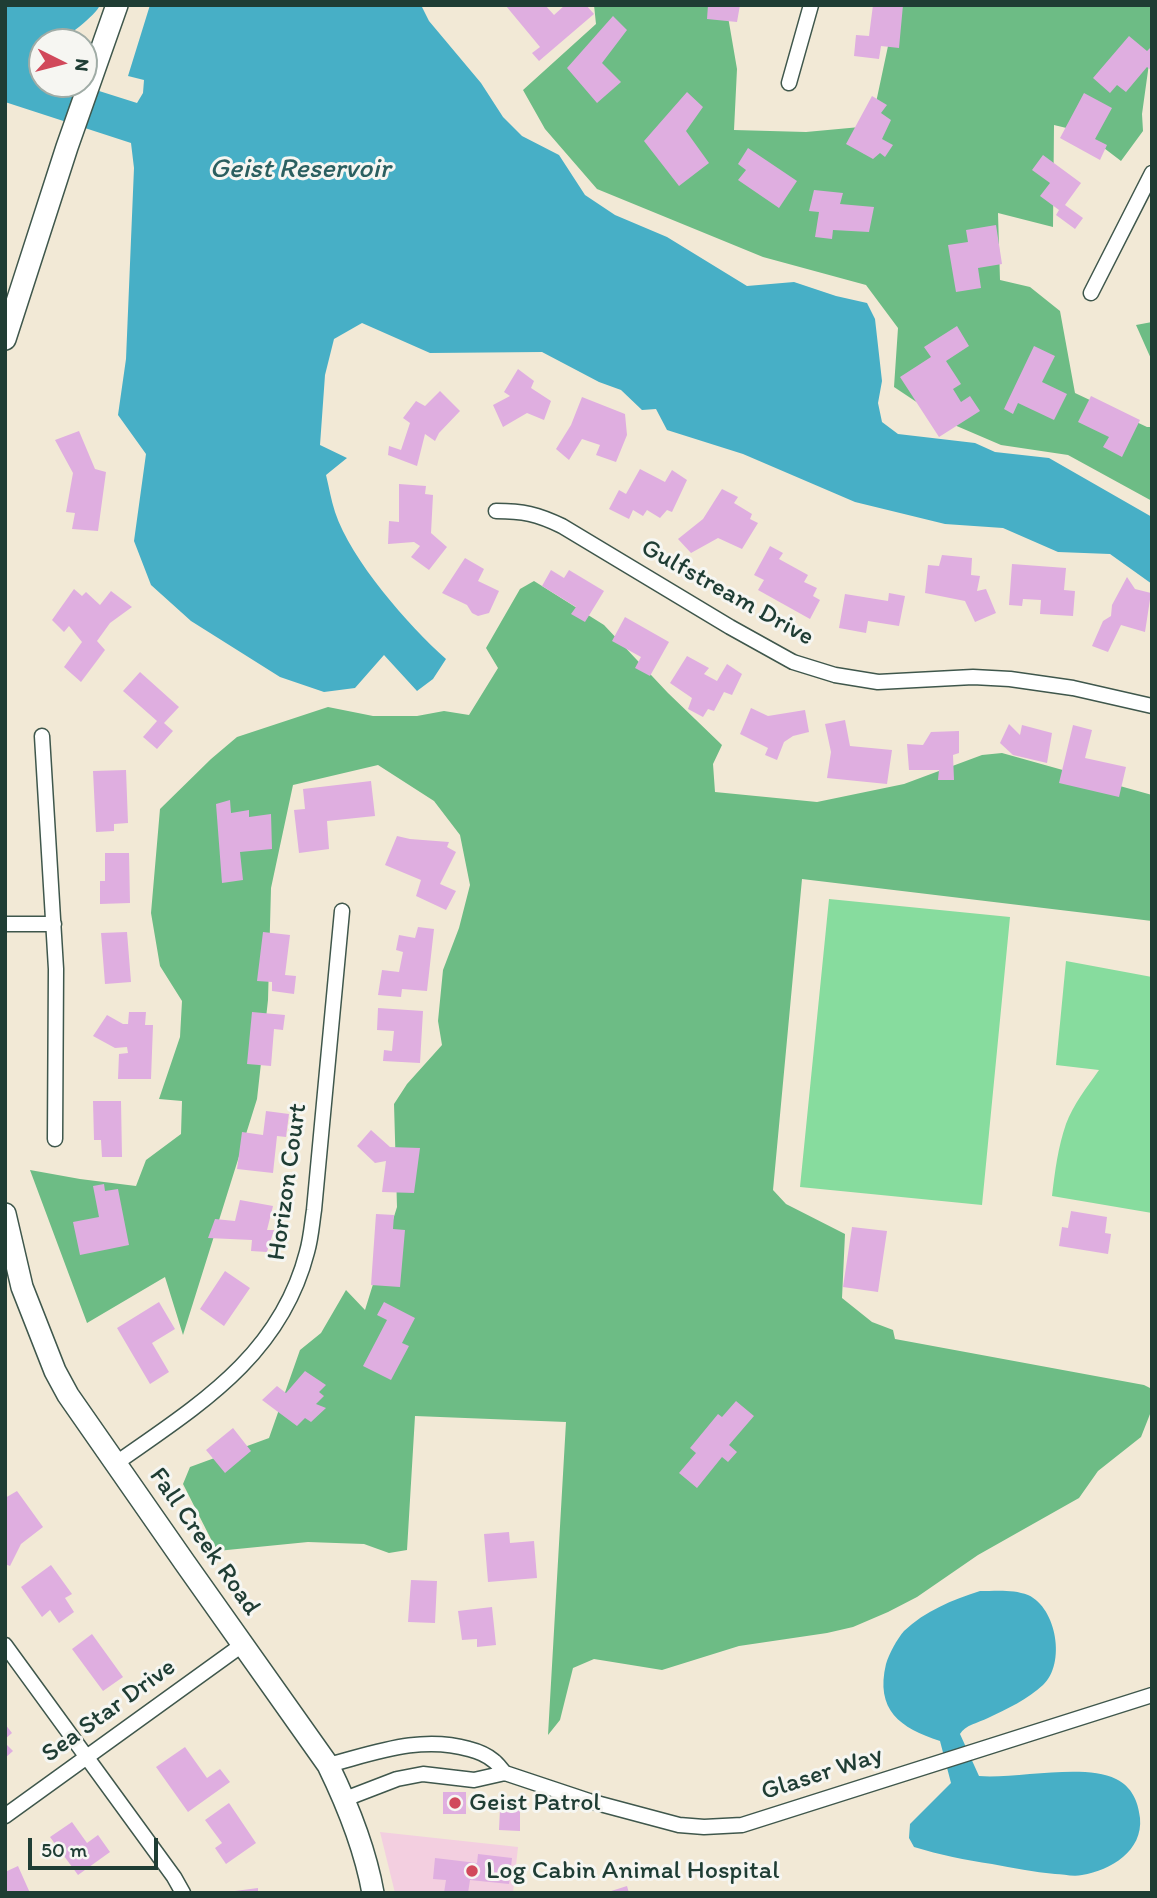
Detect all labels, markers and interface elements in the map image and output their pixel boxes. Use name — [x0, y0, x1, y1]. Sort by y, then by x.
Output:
north arrow — [28, 28, 98, 98]
text: N — [70, 57, 95, 73]
water label: Geist Reservoir — [210, 153, 390, 187]
street label: Gulfstream Drive — [635, 533, 819, 653]
street label: Horizon Court — [262, 1102, 314, 1262]
street label: Fall Creek Road — [142, 1462, 266, 1622]
street label: Sea Star Drive — [36, 1652, 182, 1770]
street label: Glaser Way — [757, 1740, 887, 1808]
place label: Geist Patrol — [469, 1787, 601, 1819]
marker: Geist Patrol — [447, 1795, 463, 1811]
scale bar — [32, 1825, 161, 1869]
text: 50 m — [41, 1837, 87, 1862]
place label: Log Cabin Animal Hospital — [486, 1855, 780, 1887]
marker: Log Cabin Animal Hospital — [464, 1863, 480, 1879]

